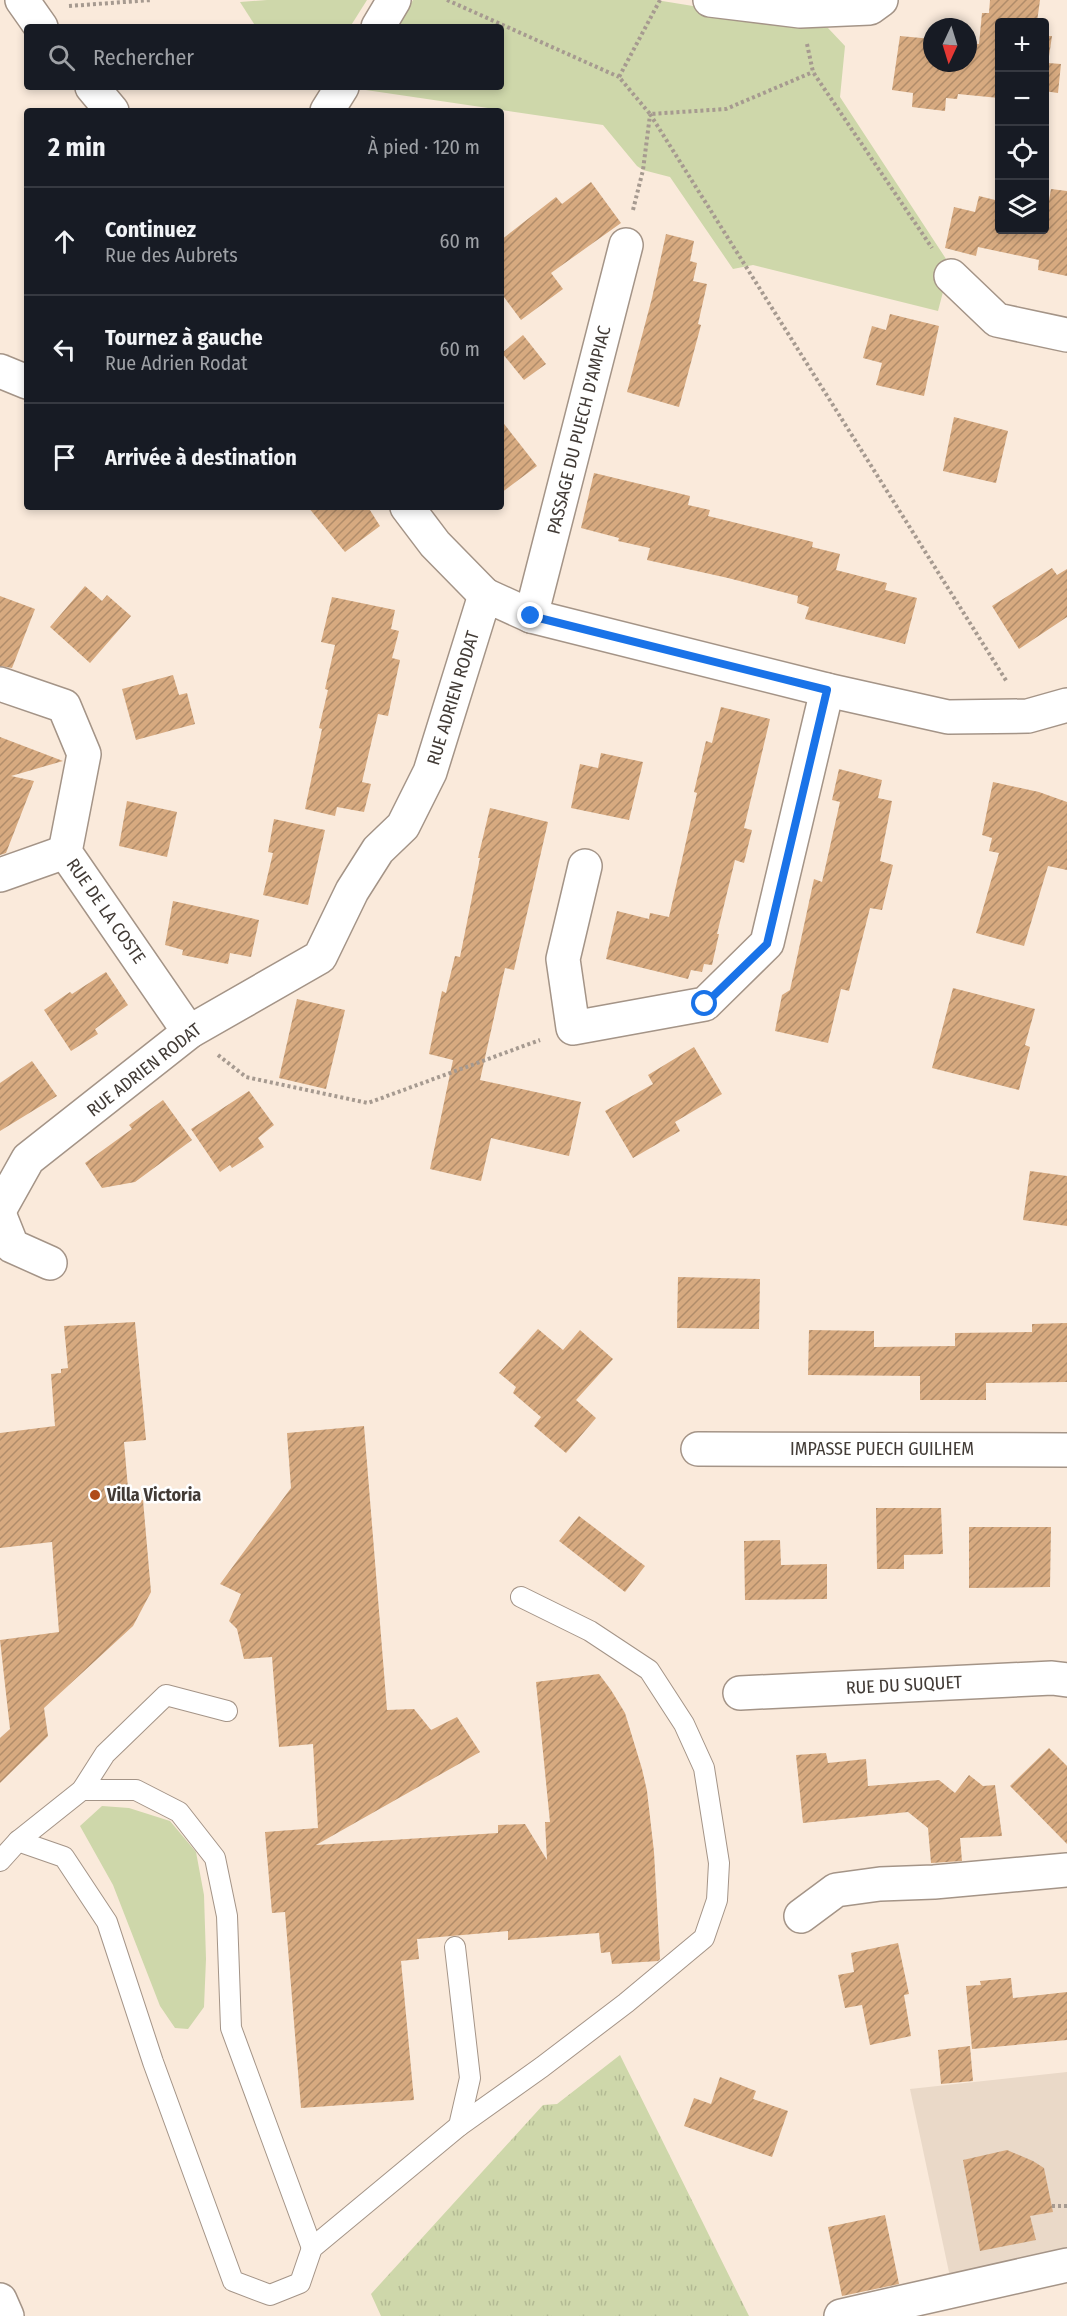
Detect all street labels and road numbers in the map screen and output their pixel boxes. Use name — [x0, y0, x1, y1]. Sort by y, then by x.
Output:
street label: PASSAGE DU PUECH D'AMPIAC — [542, 324, 616, 536]
street label: RUE ADRIEN RODAT — [422, 628, 484, 768]
street label: RUE DE LA COSTE — [62, 854, 150, 968]
street label: RUE ADRIEN RODAT — [82, 1018, 206, 1121]
street label: IMPASSE PUECH GUILHEM — [790, 1438, 974, 1460]
street label: RUE DU SUQUET — [845, 1671, 963, 1699]

